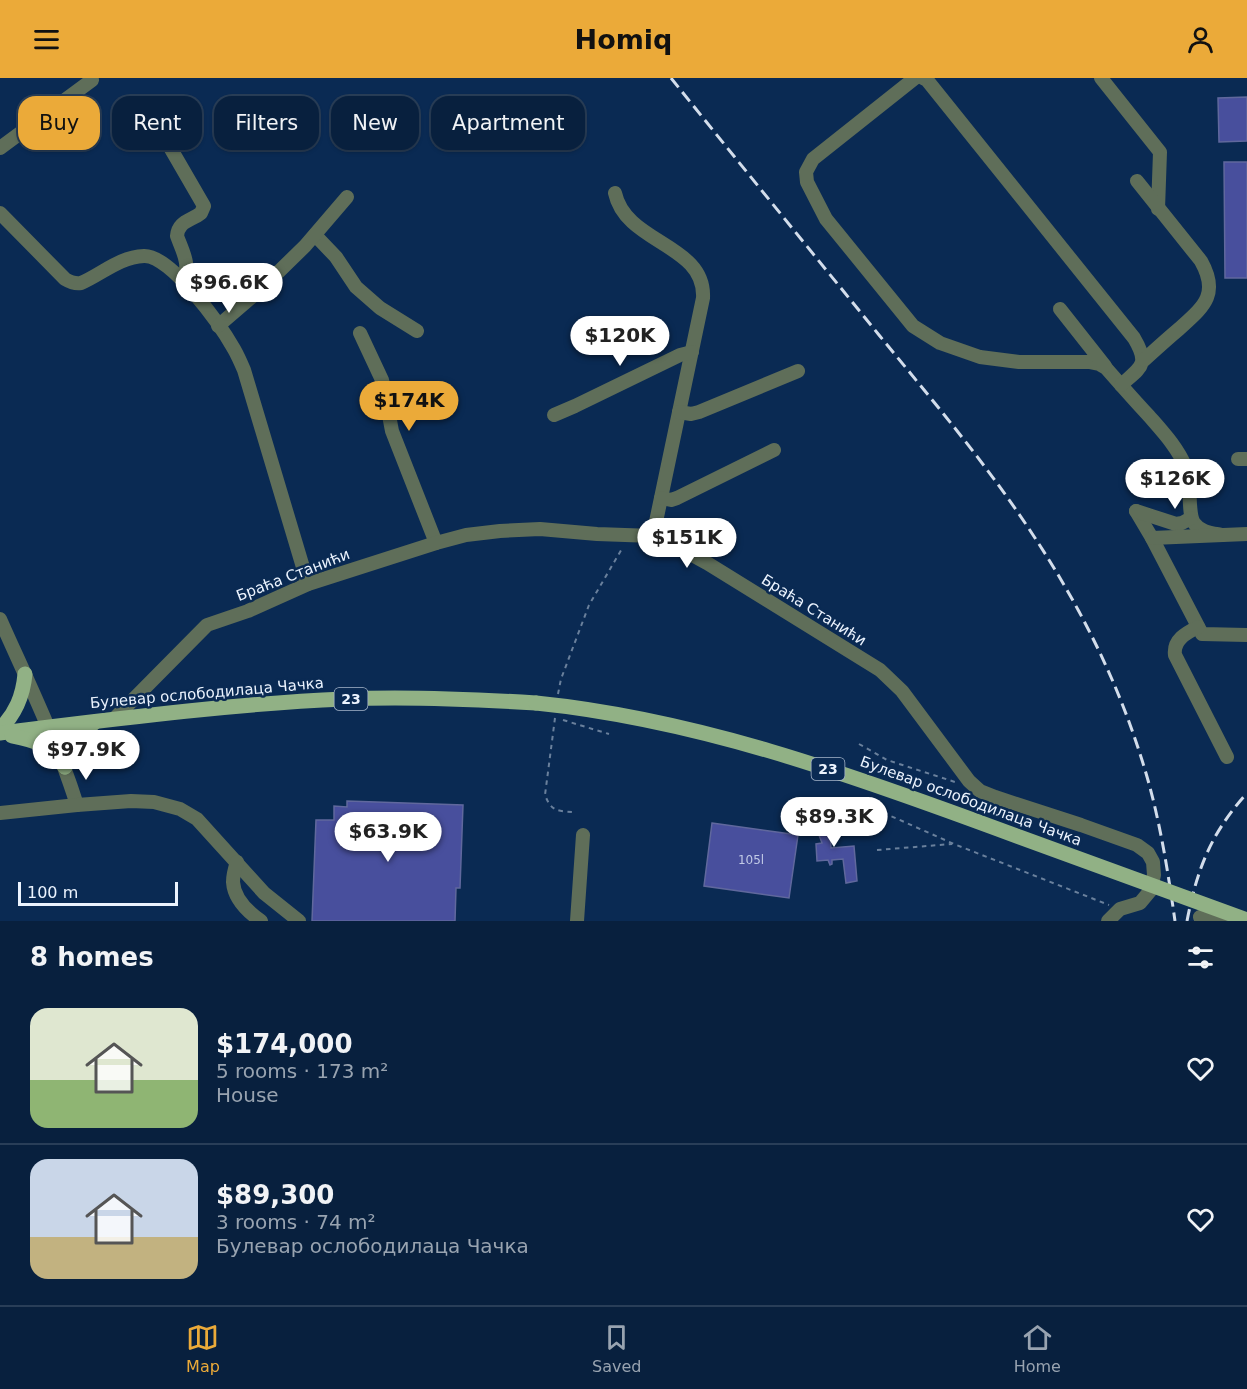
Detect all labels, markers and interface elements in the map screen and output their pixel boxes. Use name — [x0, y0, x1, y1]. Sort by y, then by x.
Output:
icon: menu — [30, 23, 63, 56]
icon: person — [1184, 23, 1217, 56]
text: Homiq — [575, 24, 672, 55]
chip: Buy — [18, 96, 100, 150]
chip: Rent — [112, 96, 202, 150]
chip: Filters — [214, 96, 319, 150]
chip: New — [331, 96, 419, 150]
chip: Apartment — [431, 96, 585, 150]
pin: $96.6K — [180, 263, 278, 314]
text: $96.6K — [190, 270, 268, 294]
pin: $120K — [578, 316, 662, 367]
text: $120K — [584, 323, 656, 347]
pin: $174K — [367, 381, 451, 432]
text: $174K — [373, 388, 445, 412]
pin: $126K — [1133, 459, 1217, 510]
text: $126K — [1139, 466, 1211, 490]
pin: $151K — [645, 518, 729, 569]
text: $151K — [651, 525, 723, 549]
street label: Браћа Станићи — [234, 545, 352, 605]
street label: Браћа Станићи — [758, 571, 870, 649]
street label: Булевар ослободилаца Чачка — [89, 674, 325, 712]
road number: 23 — [334, 688, 368, 710]
pin: $97.9K — [37, 730, 135, 781]
text: $97.9K — [47, 737, 125, 761]
street label: Булевар ослободилаца Чачка — [858, 752, 1084, 850]
road number: 23 — [812, 758, 844, 780]
pin: $89.3K — [785, 797, 883, 848]
text: $89.3K — [795, 804, 873, 828]
pin: $63.9K — [339, 812, 437, 863]
text: $63.9K — [349, 819, 427, 843]
house number: 105l — [738, 853, 764, 867]
scale bar — [18, 879, 178, 906]
text: 100 m — [27, 883, 78, 902]
icon: filters — [1184, 941, 1217, 974]
text: 8 homes — [30, 942, 154, 972]
text: $174,000 — [216, 1029, 353, 1059]
icon: home — [78, 1032, 150, 1104]
icon: heart — [1184, 1052, 1217, 1085]
text: 5 rooms · 173 m² — [216, 1059, 388, 1083]
text: House — [216, 1083, 279, 1107]
text: $89,300 — [216, 1180, 334, 1210]
icon: home — [78, 1183, 150, 1255]
icon: heart — [1184, 1203, 1217, 1236]
text: 3 rooms · 74 m² — [216, 1210, 376, 1234]
text: Булевар ослободилаца Чачка — [216, 1234, 529, 1258]
tab: Map — [186, 1321, 220, 1376]
tab: Saved — [592, 1321, 641, 1376]
tab: Home — [1014, 1321, 1061, 1376]

